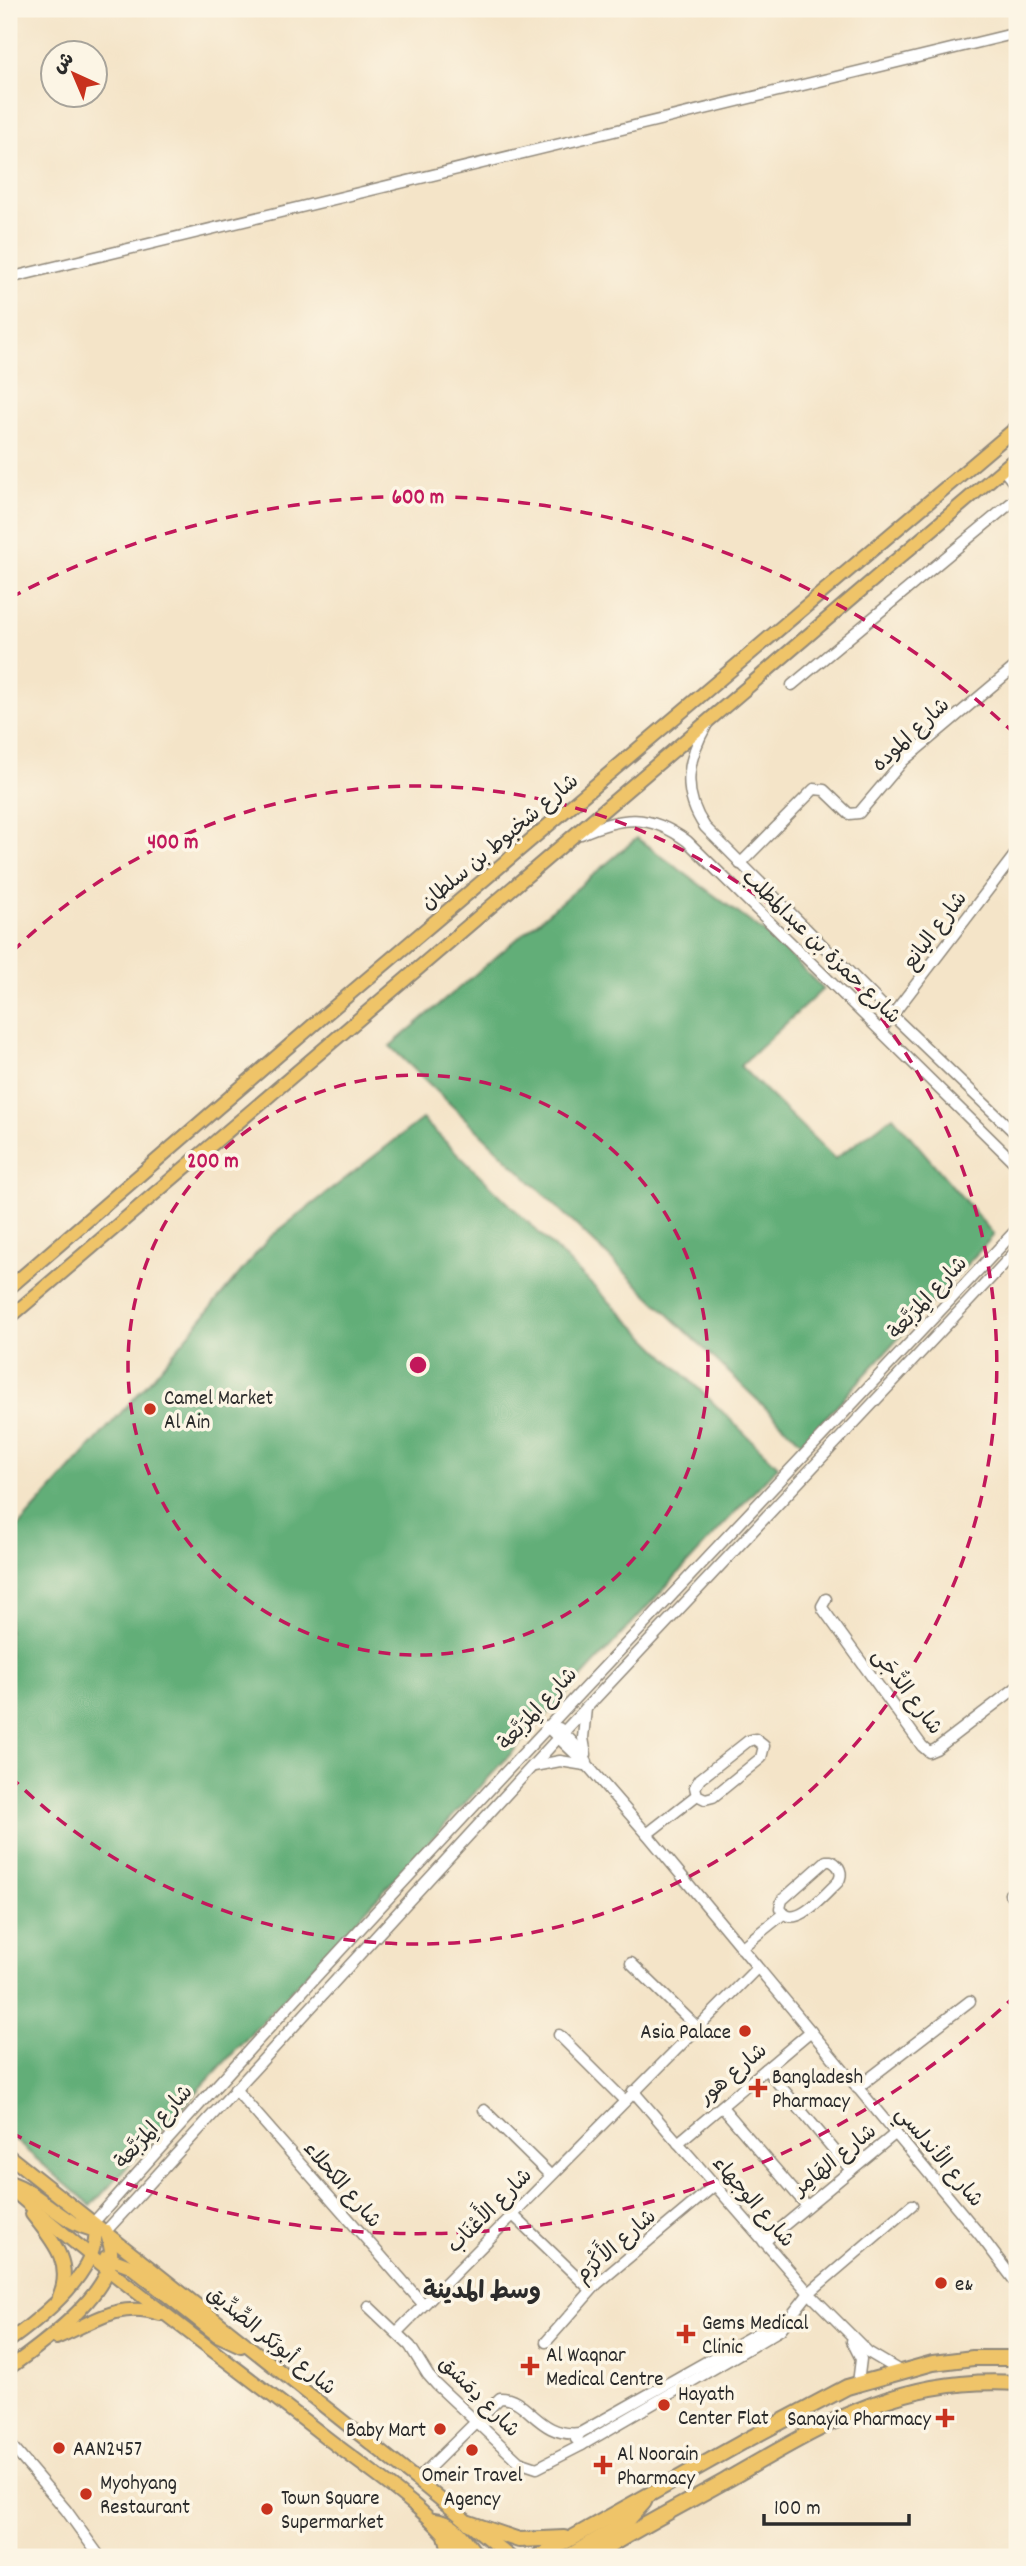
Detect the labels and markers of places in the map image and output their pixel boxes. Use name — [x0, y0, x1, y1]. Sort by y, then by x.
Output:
centre of rings — [406, 1353, 430, 1377]
place label: Camel Market Al Ain — [164, 1385, 273, 1439]
marker: Camel Market Al Ain — [142, 1401, 158, 1417]
place label: Asia Palace — [640, 2019, 731, 2049]
marker: Asia Palace — [737, 2023, 753, 2039]
place label: Bangladesh Pharmacy — [772, 2064, 863, 2118]
marker: Bangladesh Pharmacy — [750, 2080, 766, 2096]
place label: e& — [955, 2271, 973, 2301]
marker: e& — [933, 2275, 949, 2291]
place label: Gems Medical Clinic — [702, 2310, 808, 2364]
marker: Gems Medical Clinic — [676, 2324, 696, 2344]
place label: Al Waqnar Medical Centre — [546, 2342, 663, 2396]
marker: Al Waqnar Medical Centre — [520, 2356, 540, 2376]
place label: Hayath Center Flat — [678, 2381, 769, 2435]
marker: Hayath Center Flat — [656, 2397, 672, 2413]
place label: Sanayia Pharmacy — [787, 2406, 931, 2436]
marker: Sanayia Pharmacy — [937, 2410, 953, 2426]
place label: Baby Mart — [346, 2417, 426, 2447]
marker: Baby Mart — [432, 2421, 448, 2437]
place label: AAN2457 — [73, 2436, 142, 2466]
marker: AAN2457 — [51, 2440, 67, 2456]
place label: Al Noorain Pharmacy — [617, 2441, 699, 2495]
marker: Omeir Travel Agency — [464, 2442, 480, 2458]
marker: Al Noorain Pharmacy — [595, 2457, 611, 2473]
place label: Omeir Travel Agency — [421, 2462, 523, 2516]
place label: Myohyang Restaurant — [100, 2470, 190, 2524]
place label: Town Square Supermarket — [281, 2485, 384, 2539]
marker: Myohyang Restaurant — [78, 2486, 94, 2502]
marker: Town Square Supermarket — [259, 2501, 275, 2517]

